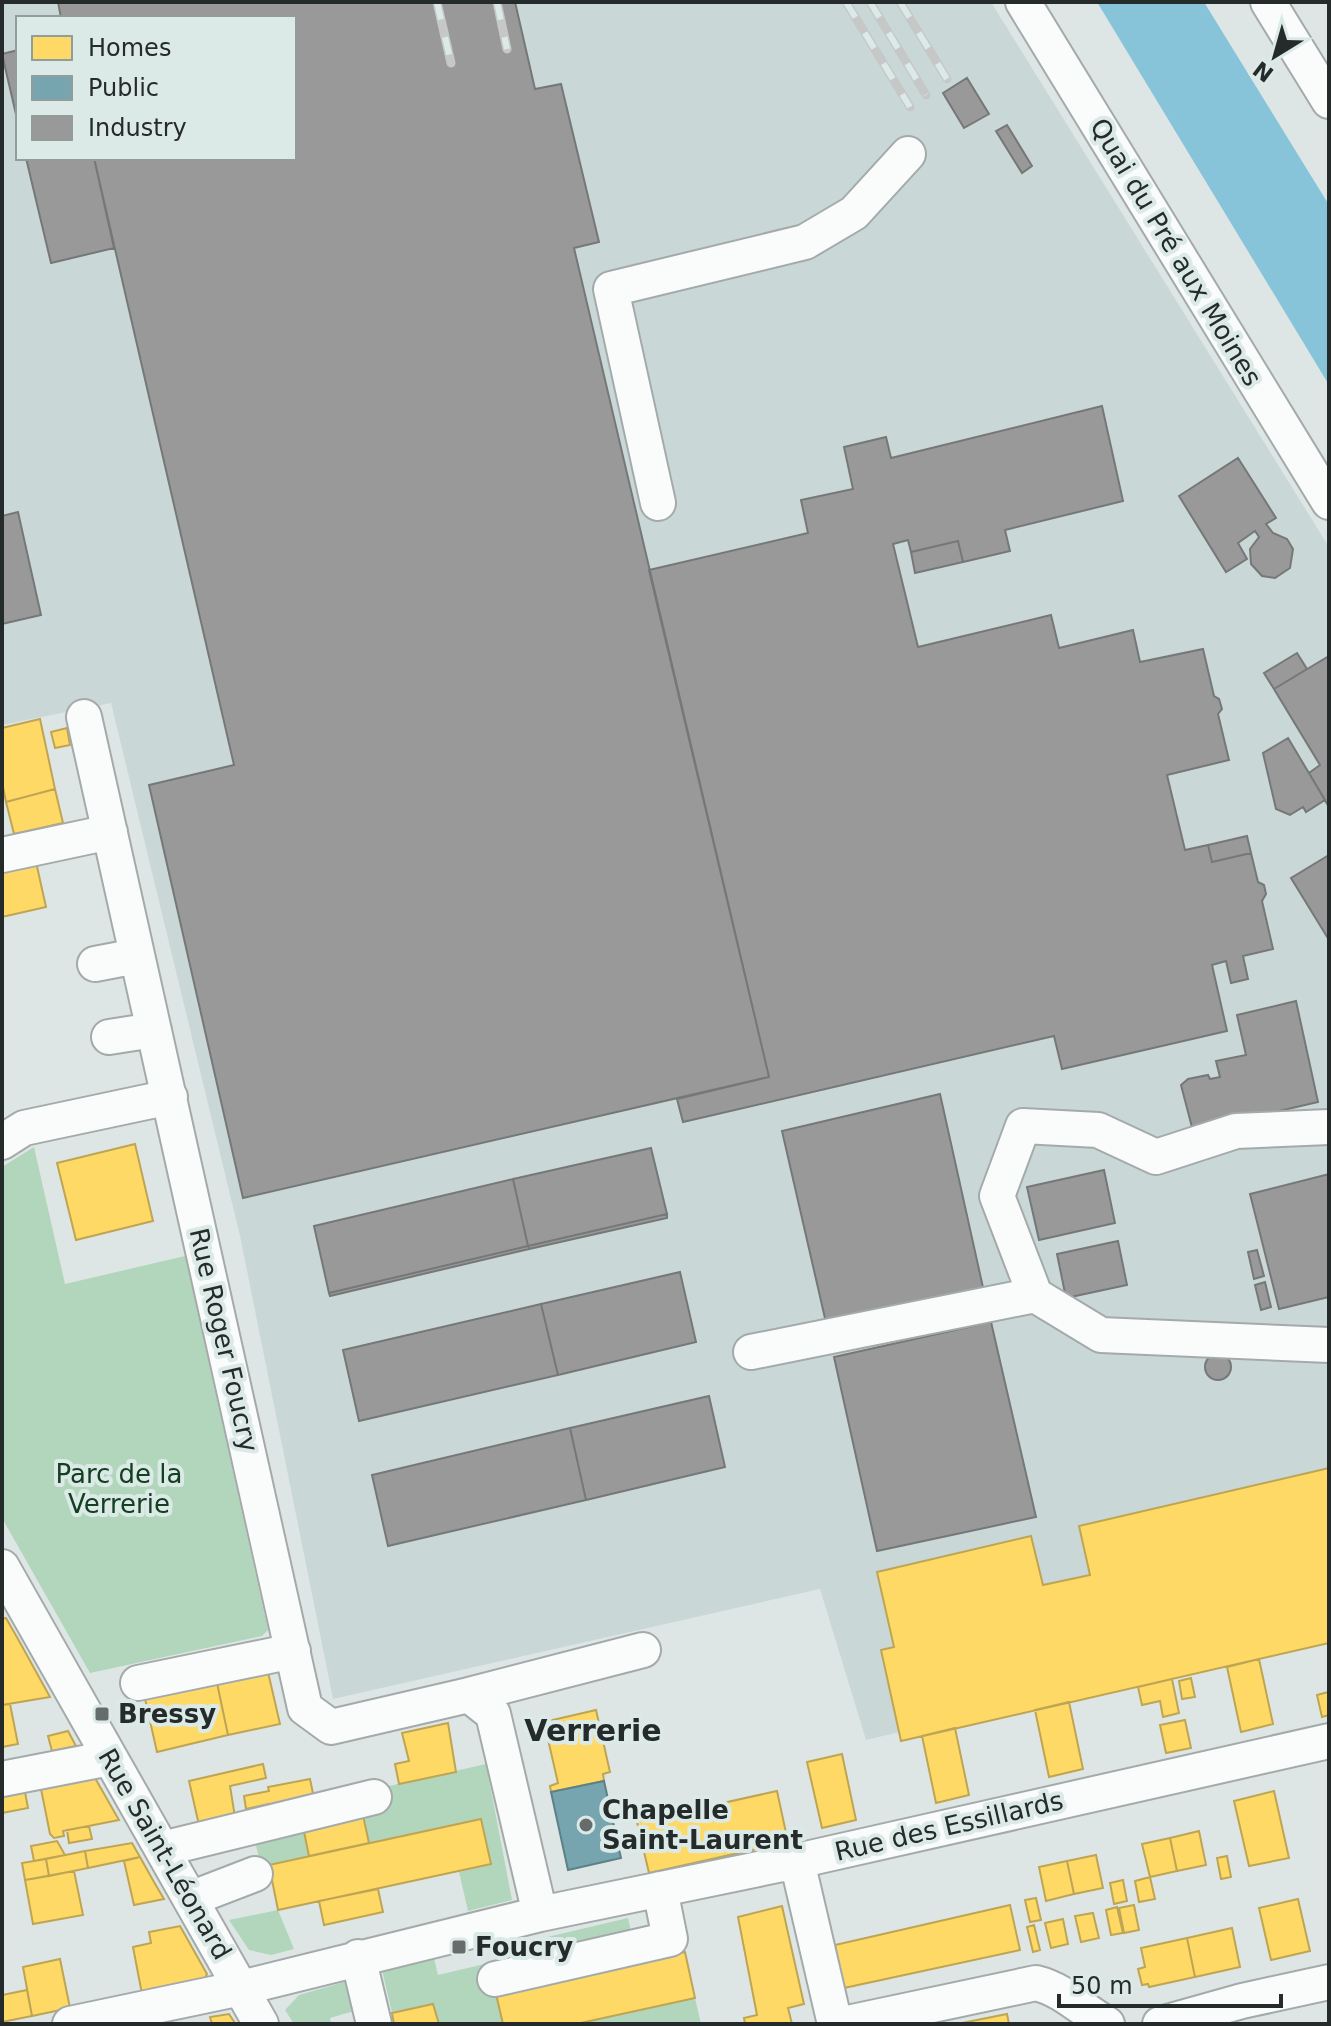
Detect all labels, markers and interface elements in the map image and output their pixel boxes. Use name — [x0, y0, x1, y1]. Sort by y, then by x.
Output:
legend — [16, 16, 296, 160]
north arrow — [1235, 16, 1315, 96]
text: Homes — [88, 34, 171, 62]
text: N — [1248, 56, 1278, 87]
text: Public — [88, 74, 159, 102]
street label: Quai du Pré aux Moines — [1084, 113, 1268, 391]
text: Industry — [88, 114, 187, 142]
street label: Rue Roger Foucry — [184, 1225, 264, 1455]
park label: Parc de la Verrerie — [55, 1459, 183, 1519]
place label: Bressy — [118, 1699, 216, 1729]
marker: Bressy — [93, 1705, 111, 1723]
district label: Verrerie — [524, 1713, 662, 1748]
street label: Rue Saint-Léonard — [92, 1743, 238, 1965]
street label: Rue des Essillards — [832, 1785, 1066, 1867]
place label: Chapelle Saint-Laurent — [602, 1795, 803, 1855]
marker: Chapelle Saint-Laurent — [577, 1816, 595, 1834]
place label: Foucry — [475, 1932, 573, 1962]
marker: Foucry — [450, 1938, 468, 1956]
scale bar — [1059, 1958, 1281, 2008]
text: 50 m — [1071, 1972, 1133, 2000]

